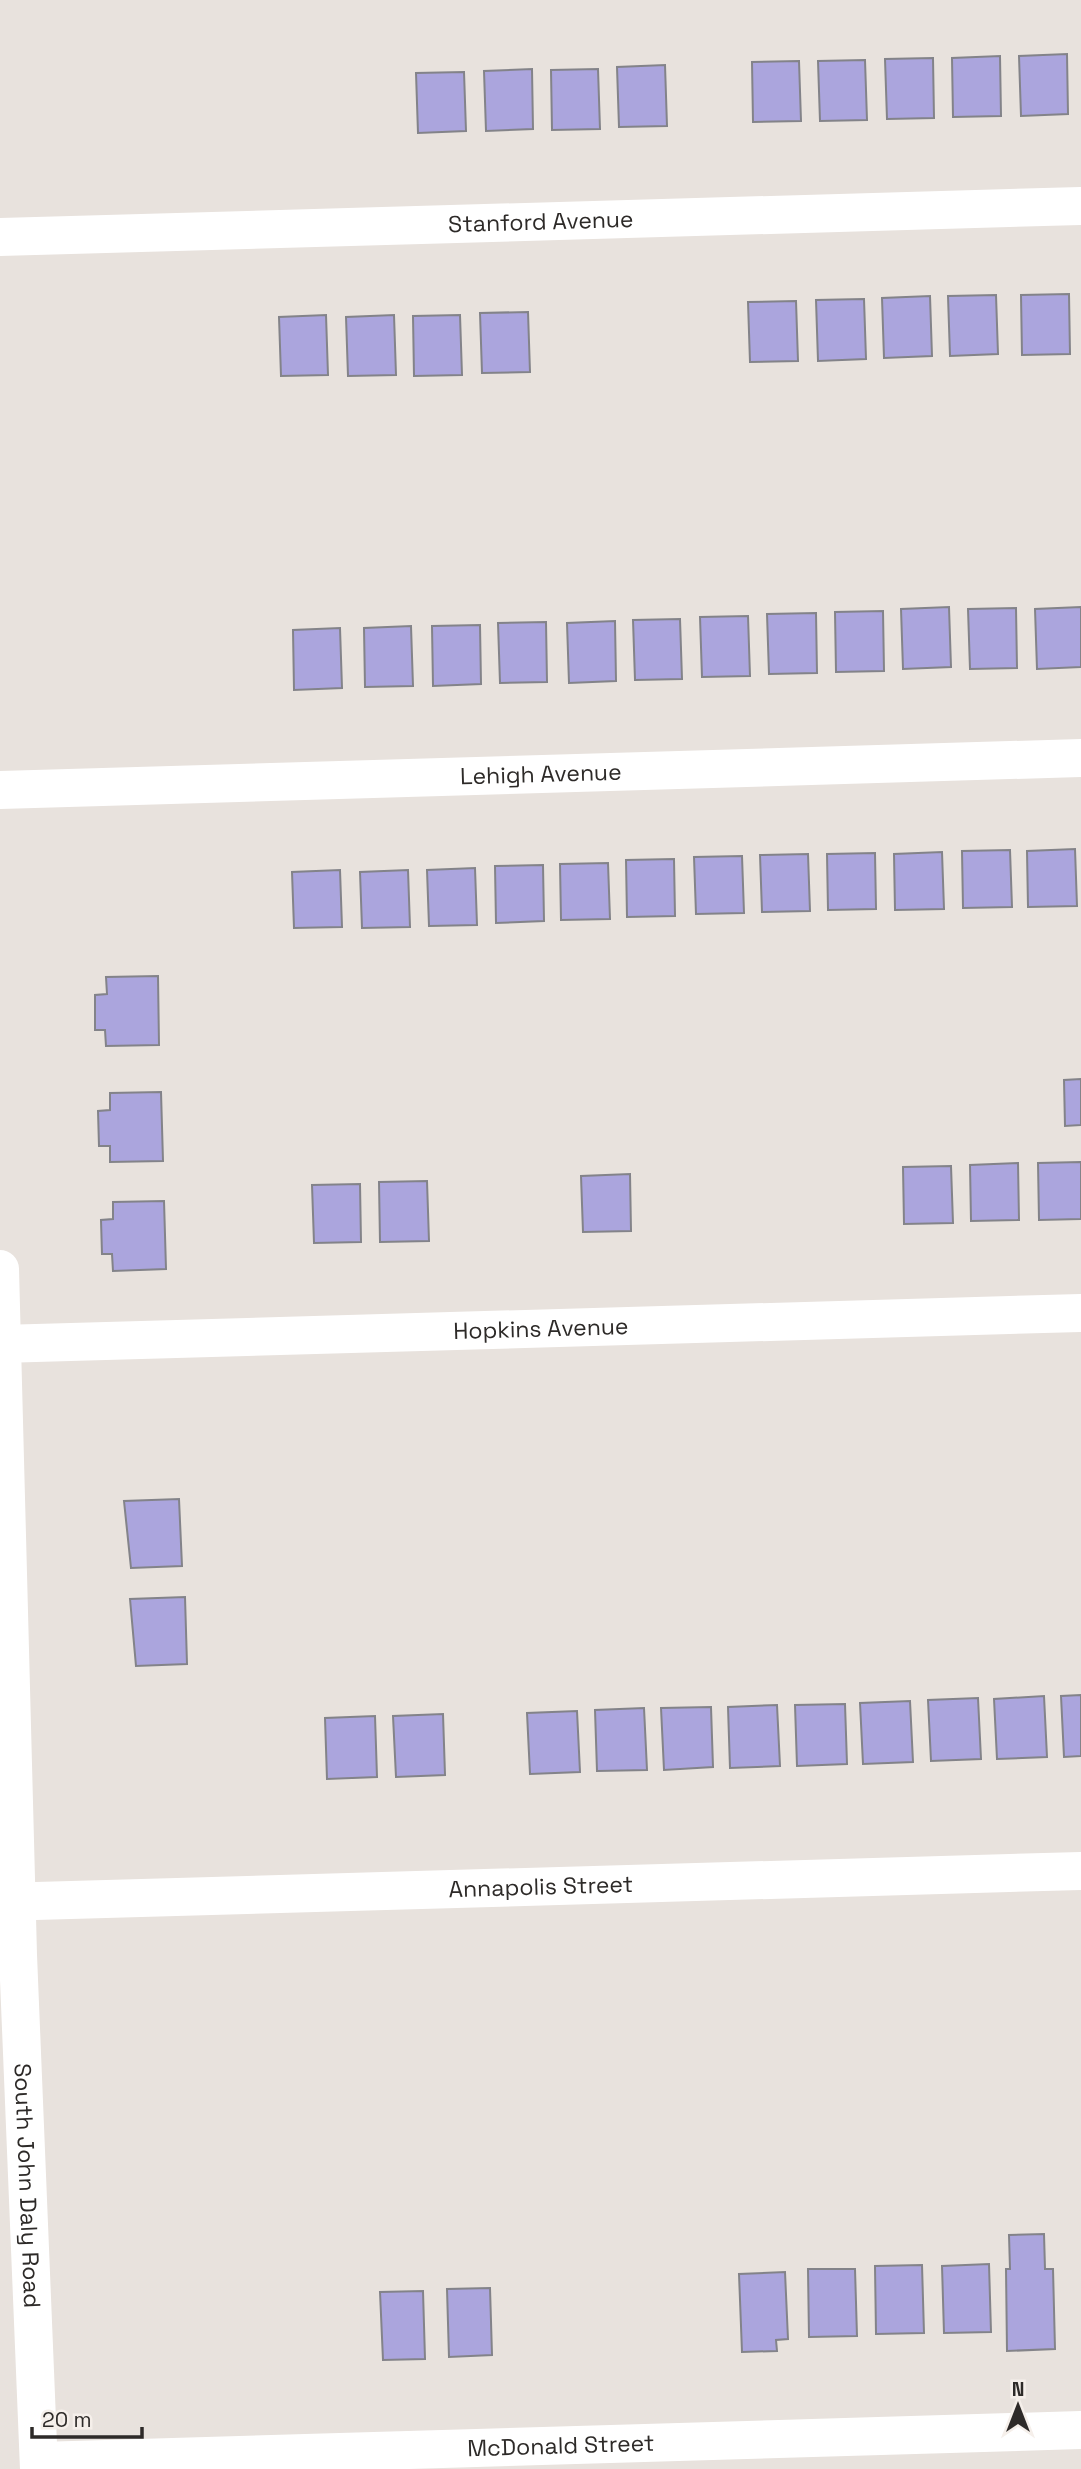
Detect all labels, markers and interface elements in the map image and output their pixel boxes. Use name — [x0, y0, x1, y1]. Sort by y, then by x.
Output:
street label: Stanford Avenue — [448, 204, 634, 239]
street label: Lehigh Avenue — [460, 757, 622, 791]
street label: Hopkins Avenue — [453, 1311, 629, 1346]
street label: Annapolis Street — [448, 1869, 633, 1904]
street label: South John Daly Road — [7, 2063, 47, 2309]
north arrow — [983, 2371, 1053, 2441]
text: N — [1012, 2377, 1024, 2402]
scale bar — [32, 2396, 142, 2440]
text: 20 m — [42, 2406, 92, 2433]
street label: McDonald Street — [467, 2428, 655, 2463]

